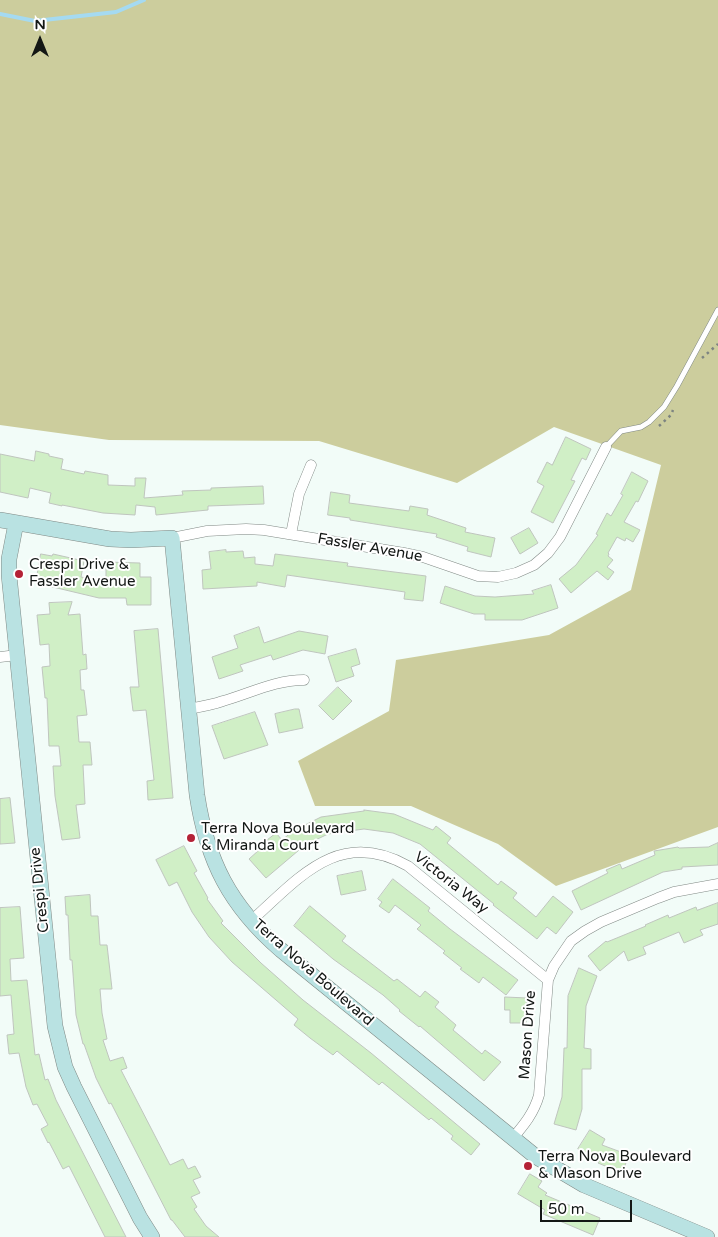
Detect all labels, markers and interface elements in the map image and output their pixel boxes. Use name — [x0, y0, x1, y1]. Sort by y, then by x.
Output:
north arrow — [15, 15, 65, 65]
text: N — [34, 16, 46, 33]
street label: Fassler Avenue — [316, 530, 424, 566]
place label: Crespi Drive & Fassler Avenue — [29, 556, 135, 591]
marker: Crespi Drive & Fassler Avenue — [13, 568, 25, 580]
place label: Terra Nova Boulevard & Miranda Court — [201, 820, 355, 855]
marker: Terra Nova Boulevard & Miranda Court — [185, 832, 197, 844]
street label: Crespi Drive — [27, 847, 53, 933]
street label: Victoria Way — [410, 848, 492, 918]
street label: Terra Nova Boulevard — [249, 916, 377, 1030]
street label: Mason Drive — [516, 990, 540, 1080]
place label: Terra Nova Boulevard & Mason Drive — [538, 1148, 692, 1183]
marker: Terra Nova Boulevard & Mason Drive — [522, 1160, 534, 1172]
scale bar — [543, 1190, 636, 1222]
text: 50 m — [548, 1200, 585, 1218]

